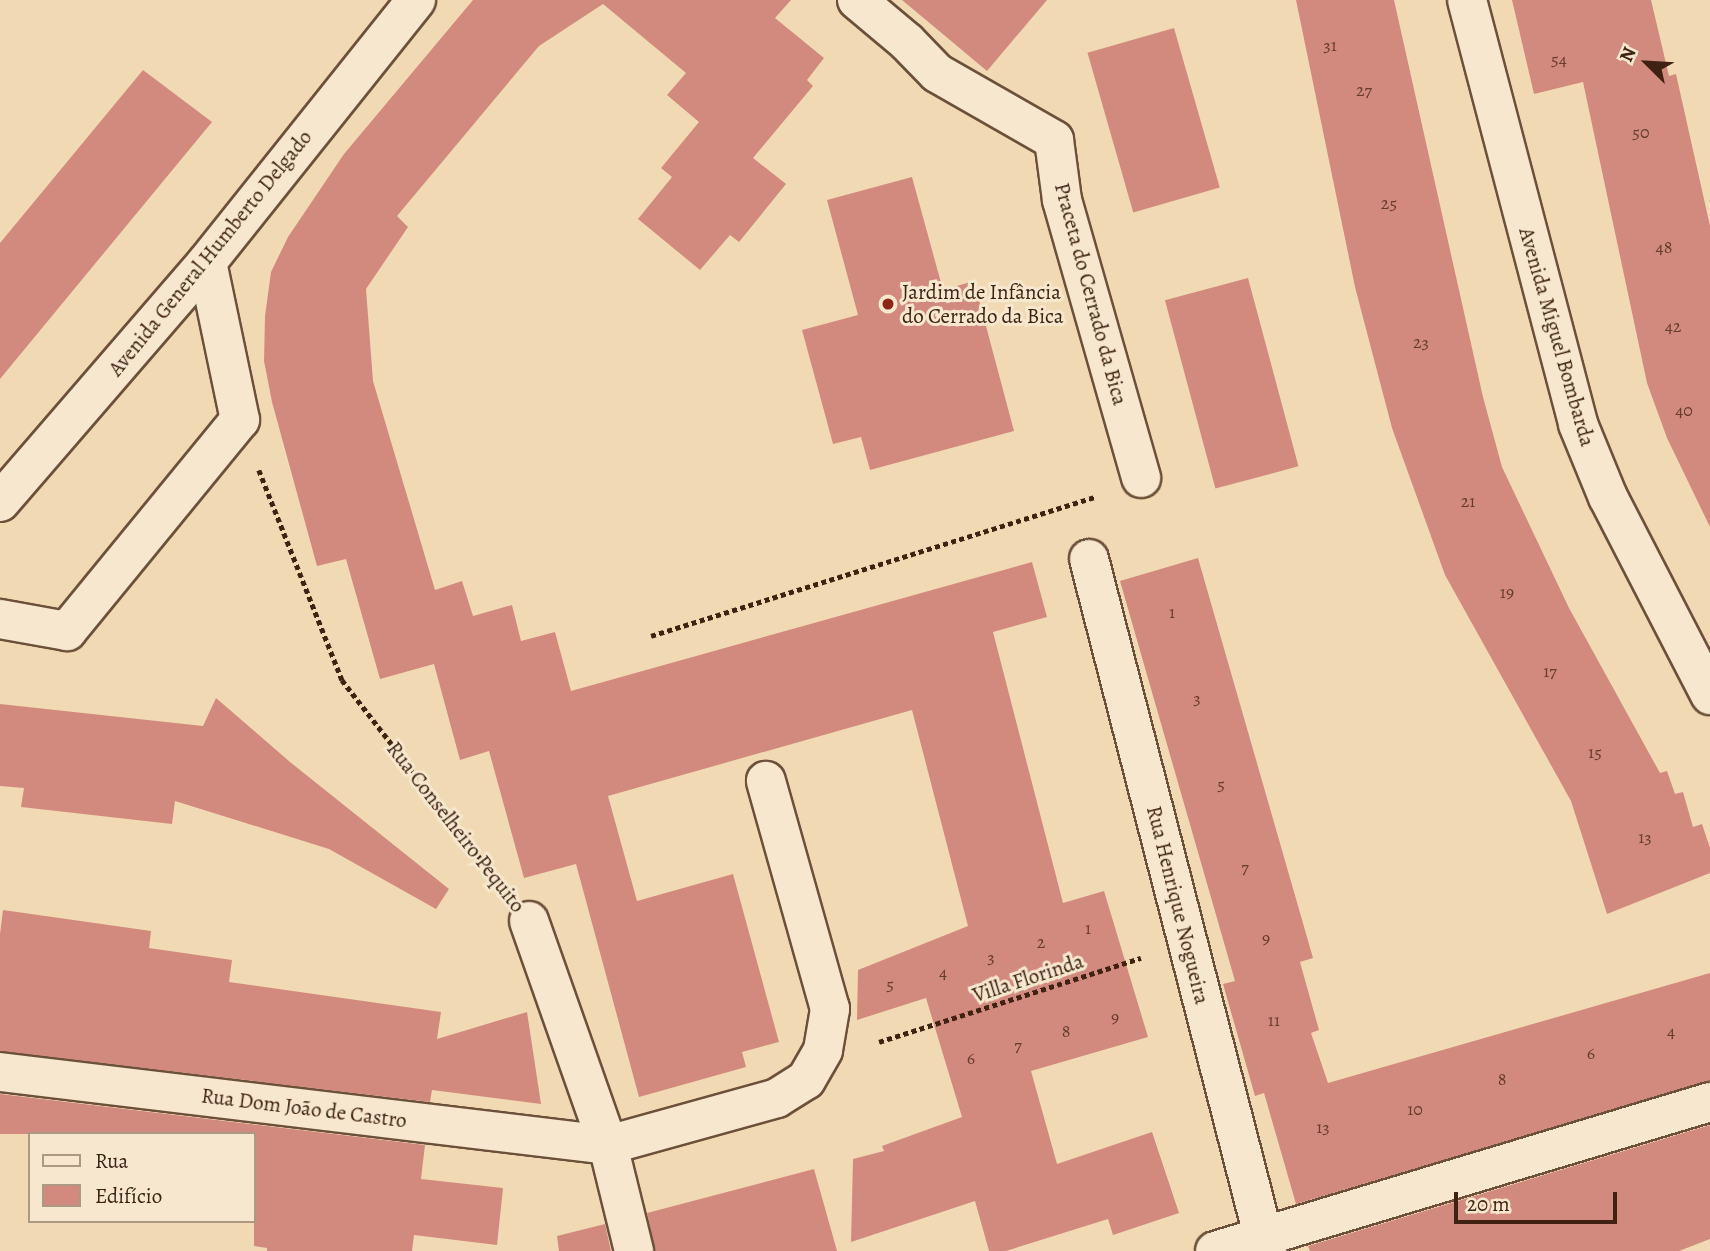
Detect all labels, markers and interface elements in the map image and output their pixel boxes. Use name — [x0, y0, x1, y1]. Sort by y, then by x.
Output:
north arrow — [1612, 28, 1682, 98]
house number: 31 — [1323, 34, 1337, 56]
text: N — [1613, 43, 1643, 66]
house number: 54 — [1551, 48, 1567, 70]
house number: 27 — [1356, 79, 1372, 101]
house number: 50 — [1632, 121, 1650, 143]
street label: Avenida General Humberto Delgado — [103, 125, 317, 381]
street label: Praceta do Cerrado da Bica — [1049, 180, 1133, 408]
house number: 25 — [1381, 192, 1397, 214]
street label: Avenida Miguel Bombarda — [1514, 225, 1600, 449]
house number: 48 — [1656, 236, 1672, 258]
place label: Jardim de Infância do Cerrado da Bica — [902, 279, 1064, 329]
marker: Jardim de Infância do Cerrado da Bica — [880, 296, 896, 312]
house number: 42 — [1665, 315, 1681, 337]
house number: 23 — [1413, 331, 1429, 353]
house number: 40 — [1675, 399, 1693, 421]
house number: 21 — [1461, 490, 1475, 512]
house number: 19 — [1500, 581, 1514, 603]
house number: 1 — [1169, 601, 1175, 623]
house number: 17 — [1543, 660, 1557, 682]
house number: 3 — [1193, 687, 1201, 709]
street label: Rua Conselheiro Pequito — [382, 737, 530, 917]
house number: 15 — [1588, 741, 1602, 763]
house number: 5 — [1217, 773, 1225, 795]
street label: Rua Henrique Nogueira — [1141, 803, 1215, 1007]
house number: 13 — [1638, 826, 1652, 848]
house number: 7 — [1241, 856, 1249, 878]
house number: 1 — [1085, 917, 1091, 939]
house number: 9 — [1262, 927, 1270, 949]
house number: 2 — [1037, 931, 1045, 953]
house number: 3 — [987, 946, 995, 968]
street label: Villa Florinda — [969, 948, 1087, 1008]
house number: 4 — [939, 961, 947, 983]
house number: 5 — [886, 973, 894, 995]
house number: 9 — [1111, 1006, 1119, 1028]
house number: 11 — [1268, 1009, 1280, 1031]
house number: 8 — [1062, 1020, 1070, 1042]
house number: 4 — [1667, 1020, 1675, 1042]
house number: 7 — [1014, 1034, 1022, 1056]
house number: 6 — [1587, 1042, 1595, 1064]
house number: 6 — [967, 1047, 975, 1069]
house number: 8 — [1498, 1068, 1506, 1090]
street label: Rua Dom João de Castro — [200, 1083, 408, 1133]
house number: 10 — [1407, 1098, 1423, 1120]
house number: 13 — [1316, 1116, 1330, 1138]
legend — [28, 1132, 256, 1223]
text: Rua — [95, 1147, 128, 1175]
scale bar — [1458, 1178, 1621, 1222]
text: Edifício — [95, 1182, 162, 1210]
text: 20 m — [1467, 1190, 1510, 1218]

